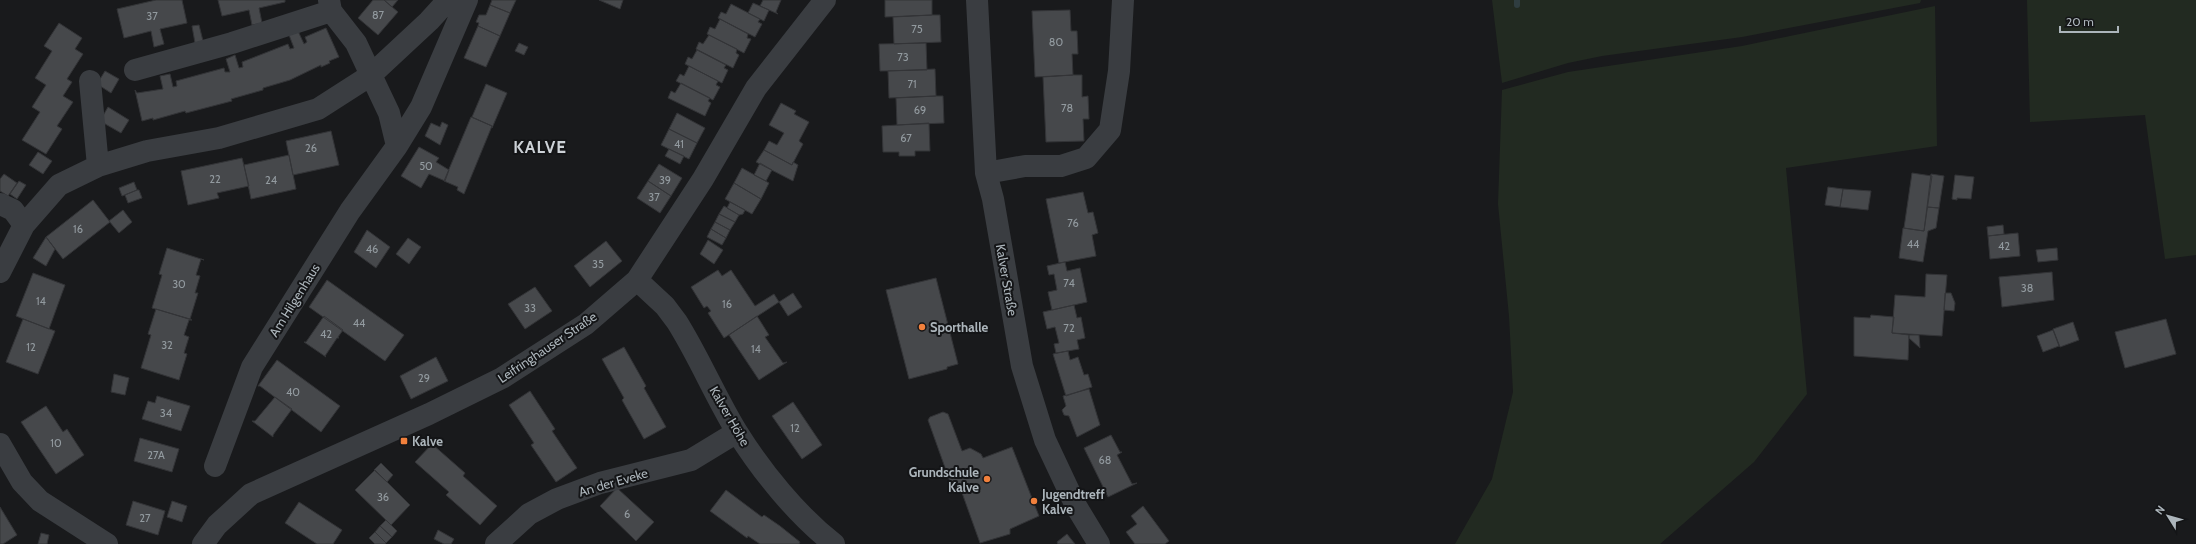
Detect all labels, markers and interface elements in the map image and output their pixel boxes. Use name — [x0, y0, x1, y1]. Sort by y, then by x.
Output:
house number: 87 — [372, 8, 385, 22]
scale bar — [2060, 8, 2118, 34]
house number: 37 — [146, 9, 158, 23]
text: 20 m — [2066, 14, 2094, 29]
house number: 75 — [911, 22, 923, 36]
house number: 80 — [1049, 35, 1063, 49]
house number: 73 — [897, 50, 909, 64]
house number: 71 — [907, 77, 917, 91]
house number: 78 — [1061, 101, 1073, 115]
house number: 69 — [914, 103, 926, 117]
house number: 67 — [900, 131, 912, 145]
district label: KALVE — [513, 137, 567, 157]
house number: 41 — [674, 137, 684, 151]
house number: 26 — [305, 141, 317, 155]
house number: 50 — [419, 159, 433, 173]
house number: 22 — [209, 172, 221, 186]
house number: 24 — [265, 173, 278, 187]
house number: 39 — [659, 173, 671, 187]
house number: 37 — [648, 190, 660, 204]
house number: 76 — [1067, 216, 1079, 230]
house number: 16 — [73, 222, 83, 236]
house number: 44 — [1907, 237, 1920, 251]
house number: 42 — [1998, 239, 2010, 253]
house number: 46 — [366, 242, 378, 256]
street label: Kalver Straße — [993, 243, 1021, 318]
house number: 35 — [592, 257, 604, 271]
street label: Am Hilgenhaus — [265, 260, 323, 339]
house number: 74 — [1063, 276, 1075, 290]
house number: 30 — [172, 277, 186, 291]
house number: 38 — [2021, 281, 2033, 295]
house number: 14 — [36, 294, 47, 308]
house number: 16 — [722, 297, 732, 311]
house number: 33 — [524, 301, 536, 315]
street label: Leifringhauser Straße — [494, 308, 600, 386]
house number: 44 — [353, 316, 366, 330]
place label: Sporthalle — [930, 319, 988, 335]
house number: 72 — [1063, 321, 1075, 335]
marker: Sporthalle — [917, 322, 927, 332]
house number: 42 — [320, 327, 332, 341]
house number: 32 — [161, 338, 173, 352]
house number: 12 — [26, 340, 36, 354]
house number: 14 — [751, 342, 762, 356]
house number: 29 — [418, 371, 430, 385]
street label: Kalver Höhe — [706, 383, 754, 449]
house number: 40 — [286, 385, 300, 399]
house number: 34 — [160, 406, 173, 420]
house number: 12 — [790, 421, 800, 435]
place label: Kalve — [412, 433, 443, 449]
house number: 10 — [50, 436, 62, 450]
marker: Kalve — [399, 436, 409, 446]
house number: 27A — [147, 448, 165, 462]
house number: 68 — [1099, 453, 1111, 467]
street label: An der Eveke — [577, 464, 650, 500]
place label: Grundschule Kalve — [909, 464, 979, 495]
marker: Grundschule Kalve — [982, 474, 992, 484]
place label: Jugendtreff Kalve — [1041, 486, 1105, 517]
house number: 36 — [377, 490, 389, 504]
marker: Jugendtreff Kalve — [1029, 496, 1039, 506]
north arrow — [2148, 496, 2188, 536]
text: N — [2152, 503, 2168, 517]
house number: 6 — [624, 507, 630, 521]
house number: 27 — [139, 511, 151, 525]

